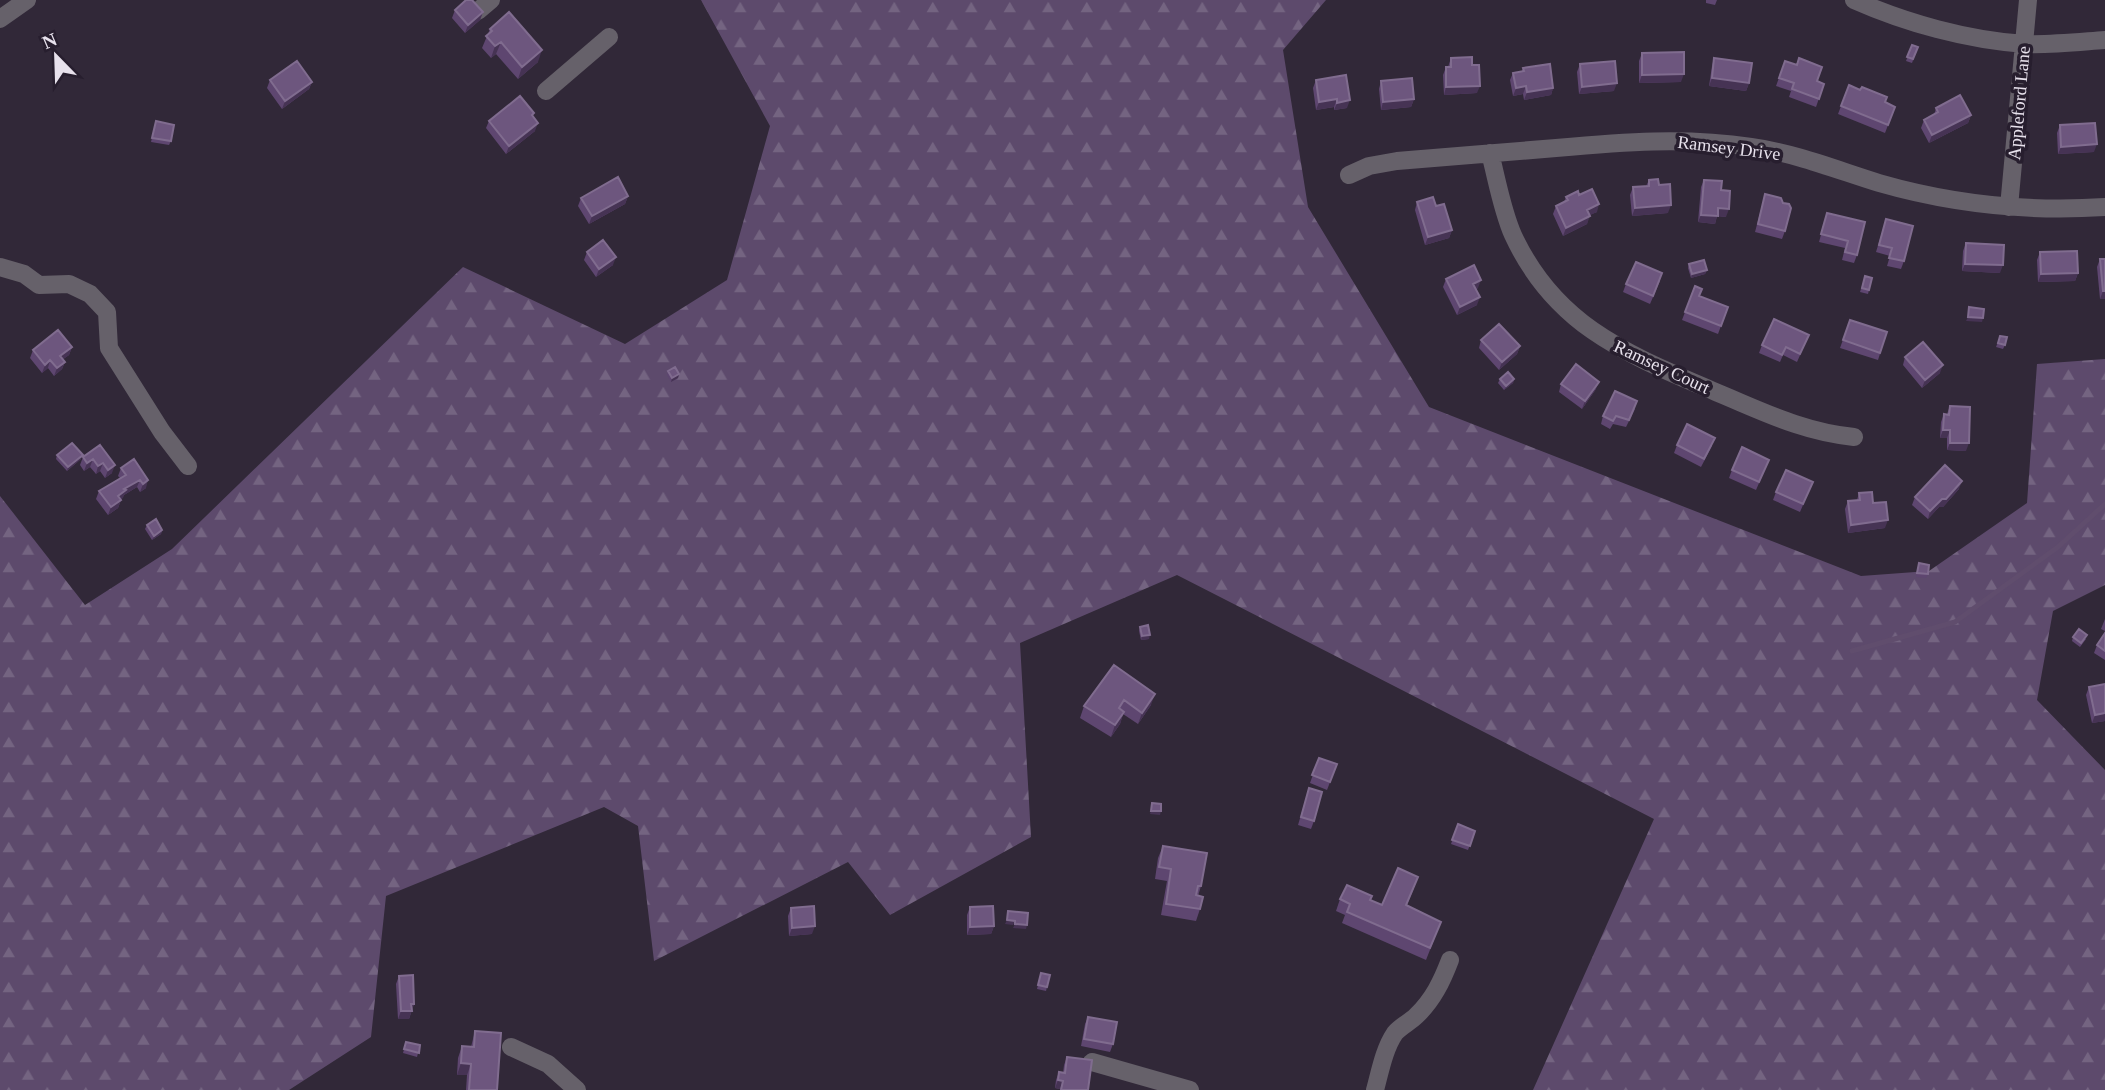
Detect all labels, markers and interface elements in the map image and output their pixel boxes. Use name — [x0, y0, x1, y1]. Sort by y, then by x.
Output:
north arrow — [21, 21, 91, 91]
text: N — [39, 28, 60, 53]
street label: Appleford Lane — [2004, 45, 2034, 161]
street label: Ramsey Drive — [1676, 132, 1782, 164]
street label: Ramsey Court — [1611, 336, 1713, 398]

